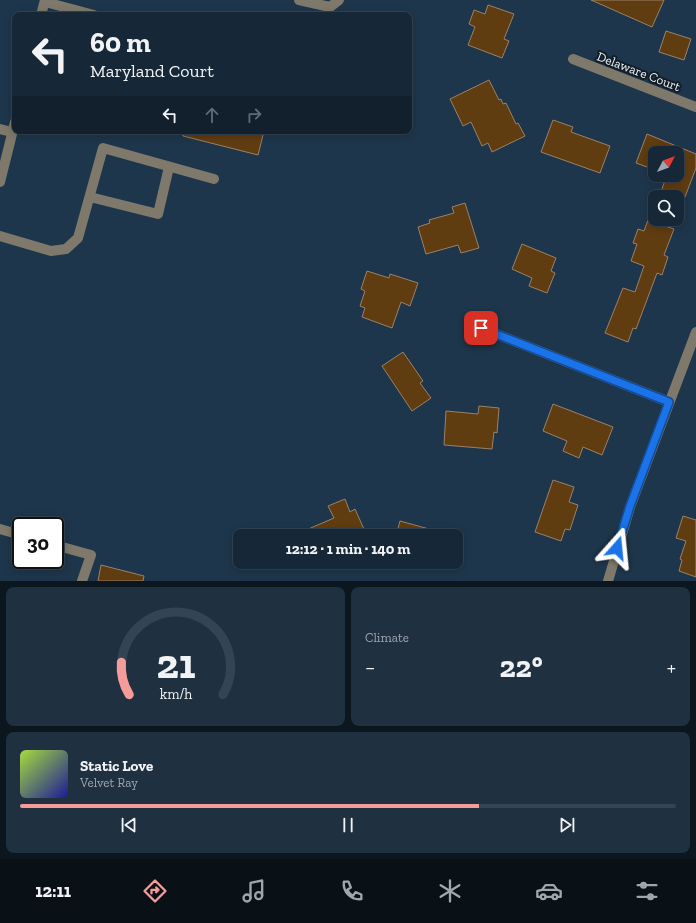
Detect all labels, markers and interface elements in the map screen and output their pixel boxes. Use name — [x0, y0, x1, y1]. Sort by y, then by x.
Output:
text: 60 m — [90, 26, 151, 59]
icon: left — [24, 28, 76, 80]
street label: Delaware Court — [595, 49, 683, 94]
text: Maryland Court — [90, 60, 214, 82]
icon: left — [159, 104, 181, 126]
icon: ahead — [201, 104, 223, 126]
icon: right — [243, 104, 265, 126]
north arrow — [648, 146, 684, 182]
map controls — [648, 146, 684, 226]
button: search — [648, 190, 684, 226]
pin — [464, 311, 498, 345]
icon: arrive — [470, 317, 492, 339]
speed limit sign: 30 — [12, 517, 64, 569]
position arrow — [596, 527, 638, 569]
text: 12:12 · 1 min · 140 m — [286, 540, 410, 558]
text: Climate — [365, 630, 409, 645]
text: 21 — [156, 638, 195, 688]
text: 22° — [499, 649, 543, 685]
text: − — [365, 654, 375, 681]
text: + — [667, 654, 676, 681]
text: km/h — [159, 685, 192, 702]
text: Static Love — [80, 757, 153, 775]
text: Velvet Ray — [80, 775, 138, 790]
icon: previous — [118, 814, 140, 836]
icon: pause — [337, 814, 359, 836]
icon: next — [556, 814, 578, 836]
icon: directions — [141, 877, 169, 905]
icon: music — [240, 877, 268, 905]
icon: phone — [338, 877, 366, 905]
icon: climate — [436, 877, 464, 905]
icon: car — [535, 877, 563, 905]
icon: filters — [633, 877, 661, 905]
text: 12:11 — [35, 880, 71, 902]

